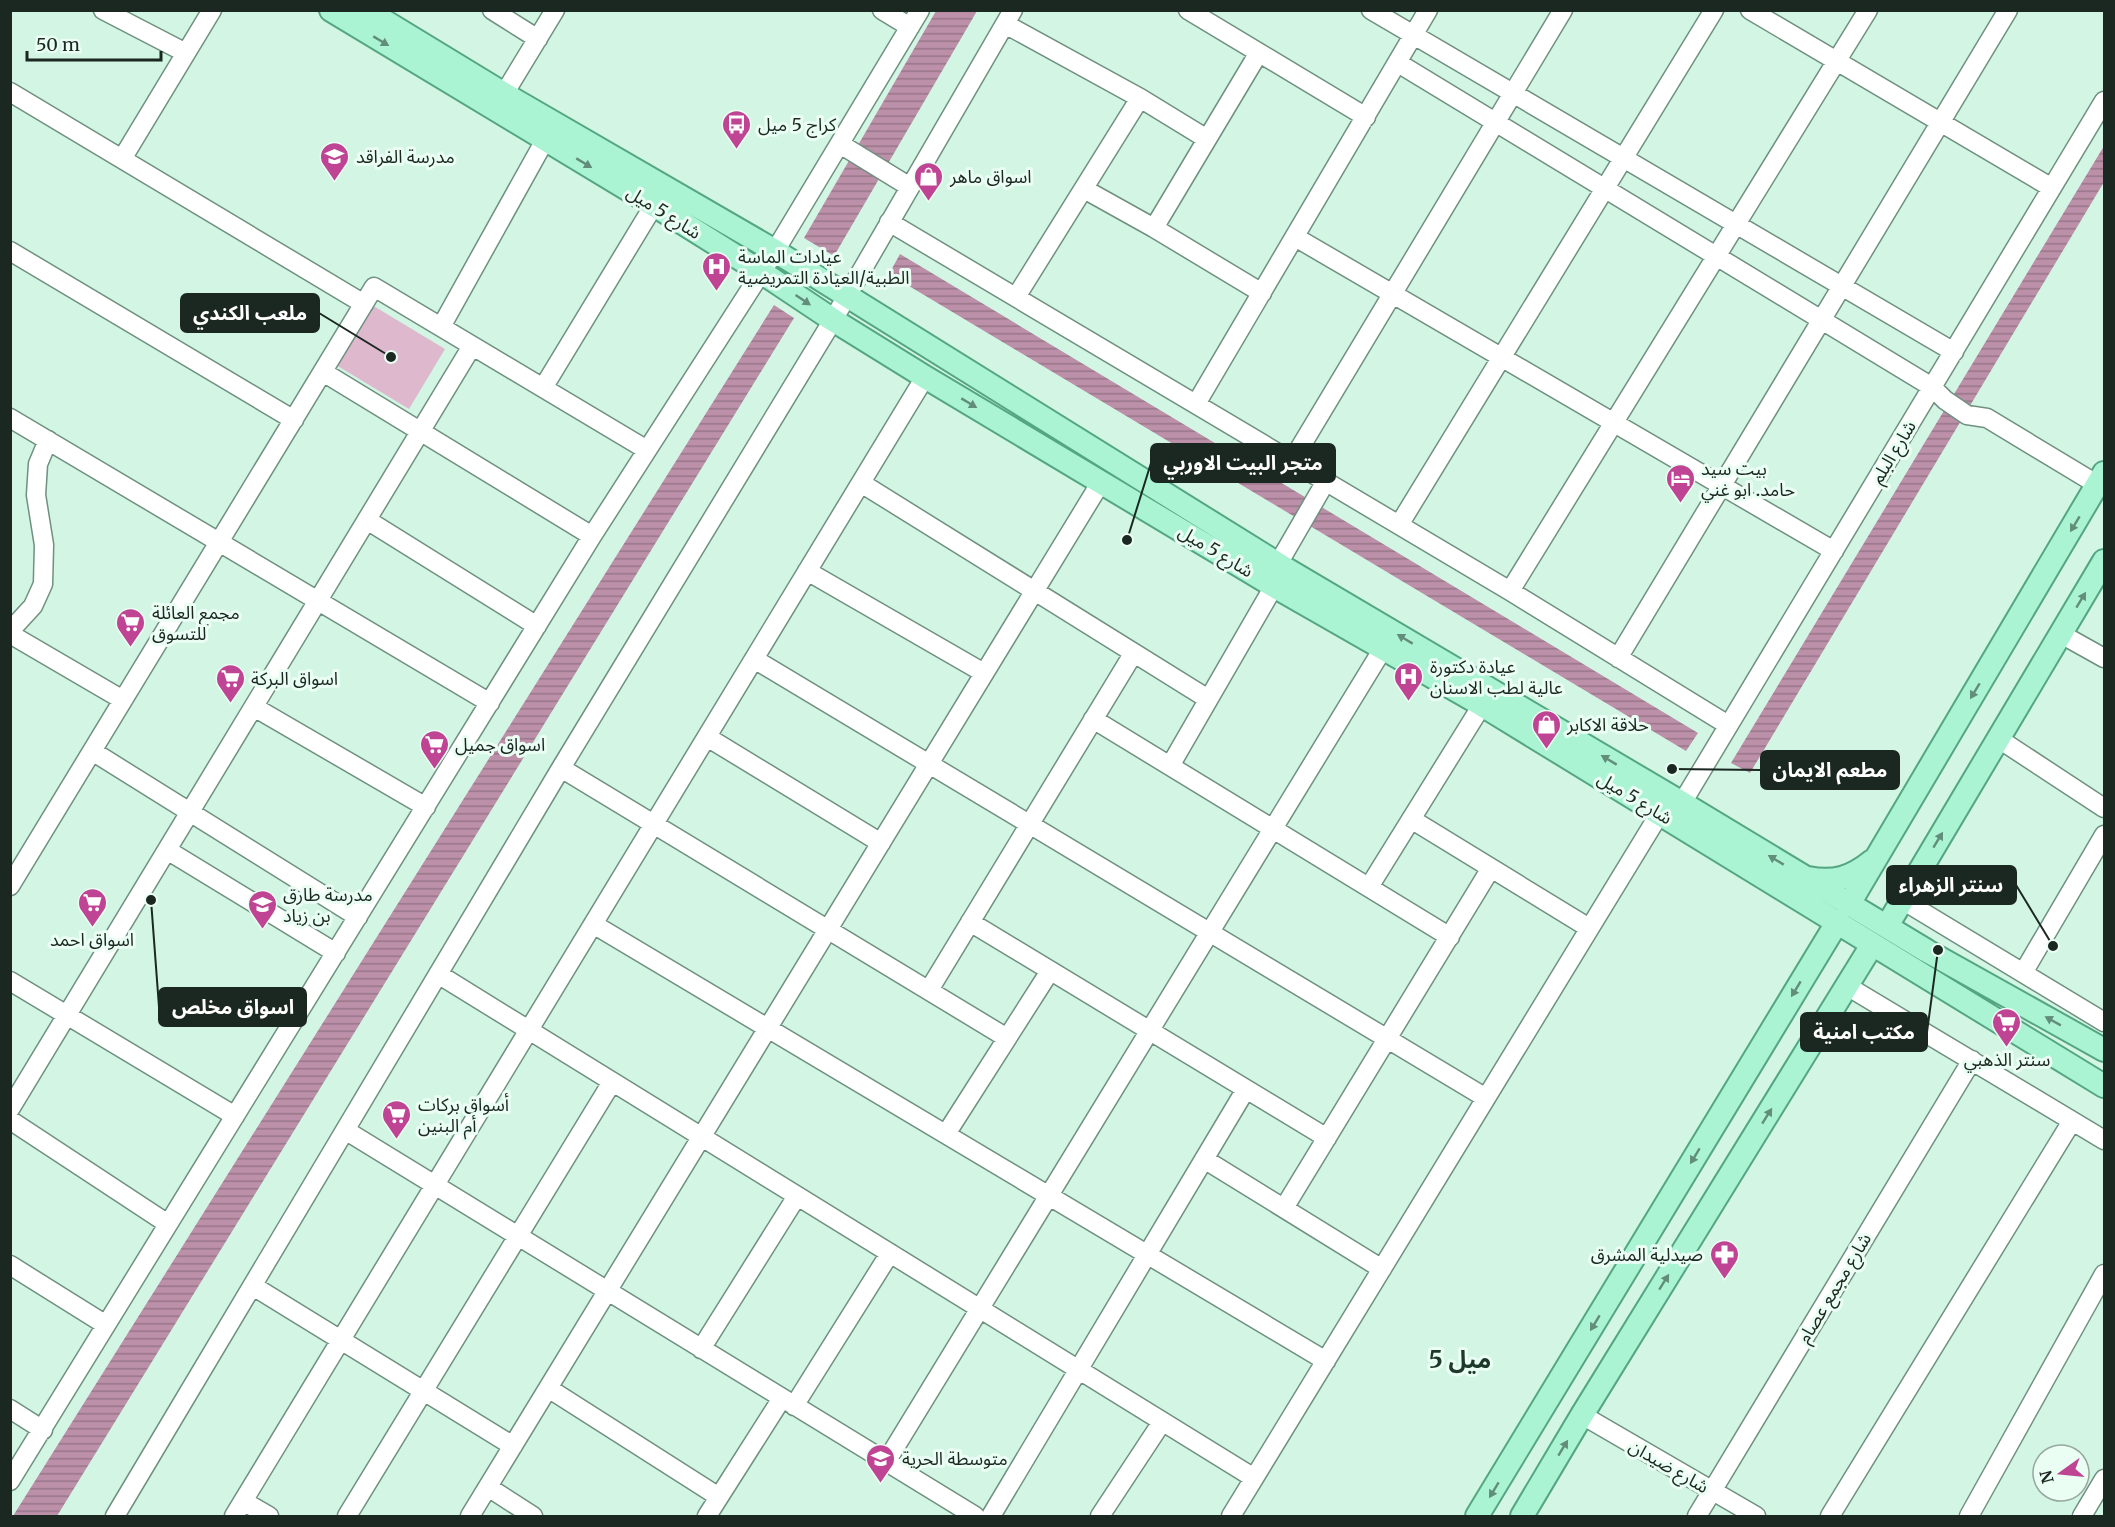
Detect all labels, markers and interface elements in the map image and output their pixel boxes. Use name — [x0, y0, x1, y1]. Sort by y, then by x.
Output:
scale bar — [27, 24, 160, 62]
text: 50 m — [36, 33, 80, 56]
one-way arrow — [373, 35, 389, 46]
bus stop icon: كراج 5 ميل — [721, 108, 753, 150]
place label: كراج 5 ميل — [758, 113, 837, 138]
school or university icon: مدرسة الفراقد — [319, 140, 351, 182]
place label: مدرسة الفراقد — [356, 145, 455, 168]
one-way arrow — [576, 158, 592, 169]
shop icon: اسواق ماهر — [913, 160, 945, 202]
place label: اسواق ماهر — [949, 165, 1032, 188]
street label: شارع 5 ميل — [621, 180, 705, 246]
place label: عيادات الماسة الطبية/العيادة التمريضية — [738, 245, 909, 289]
hospital icon: عيادات الماسة الطبية/العيادة التمريضية — [701, 250, 733, 292]
callout: ملعب الكندي — [181, 294, 319, 332]
one-way arrow — [795, 294, 811, 305]
text: ملعب الكندي — [193, 300, 307, 330]
one-way arrow — [961, 397, 977, 408]
street label: شارع البلم — [1865, 416, 1923, 489]
callout: متجر البيت الاوربي — [1151, 444, 1335, 482]
text: متجر البيت الاوربي — [1163, 450, 1323, 480]
place label: بيت سيد حامد. ابو غني — [1701, 457, 1795, 503]
hotel icon: بيت سيد حامد. ابو غني — [1664, 462, 1696, 504]
one-way arrow — [2069, 516, 2080, 532]
street label: شارع 5 ميل — [1173, 520, 1258, 585]
one-way arrow — [2076, 592, 2087, 608]
place label: مجمع العائلة للتسوق — [152, 601, 240, 645]
supermarket icon: مجمع العائلة للتسوق — [115, 606, 147, 648]
one-way arrow — [1396, 634, 1413, 644]
place label: عيادة دكتورة عالية لطب الاسنان — [1430, 655, 1563, 699]
hospital icon: عيادة دكتورة عالية لطب الاسنان — [1393, 660, 1425, 702]
supermarket icon: اسواق البركة — [214, 662, 246, 704]
place label: اسواق البركة — [251, 667, 338, 690]
one-way arrow — [1970, 683, 1981, 699]
shop icon: حلاقة الاكابر — [1530, 708, 1562, 750]
place label: حلاقة الاكابر — [1566, 713, 1649, 736]
supermarket icon: اسواق جميل — [418, 728, 450, 770]
place label: اسواق جميل — [455, 733, 545, 756]
callout: مطعم الايمان — [1761, 751, 1899, 789]
one-way arrow — [1601, 754, 1617, 765]
text: مطعم الايمان — [1773, 757, 1887, 785]
street label: شارع 5 ميل — [1592, 767, 1677, 832]
one-way arrow — [1933, 832, 1944, 848]
one-way arrow — [1767, 855, 1784, 865]
callout: سنتر الزهراء — [1887, 866, 2016, 904]
text: سنتر الزهراء — [1899, 872, 2003, 897]
place label: مدرسة طارق بن زياد — [283, 883, 373, 927]
supermarket icon: اسواق احمد — [76, 886, 108, 928]
school or university icon: مدرسة طارق بن زياد — [246, 888, 278, 930]
place label: اسواق احمد — [50, 928, 134, 951]
one-way arrow — [1791, 981, 1802, 997]
callout: اسواق مخلص — [159, 988, 306, 1026]
text: اسواق مخلص — [172, 994, 294, 1019]
supermarket icon: سنتر الذهبي — [1991, 1006, 2023, 1048]
callout: مكتب امنية — [1801, 1013, 1927, 1051]
one-way arrow — [2045, 1016, 2062, 1026]
text: مكتب امنية — [1813, 1019, 1915, 1044]
place label: سنتر الذهبي — [1964, 1048, 2050, 1073]
place label: أسواق بركات أم البنين — [418, 1093, 509, 1140]
supermarket icon: أسواق بركات أم البنين — [381, 1098, 413, 1140]
one-way arrow — [1761, 1108, 1772, 1124]
one-way arrow — [1690, 1148, 1701, 1164]
street label: شارع مجمع عصام — [1792, 1229, 1879, 1349]
pharmacy icon: صيدلية المشرق — [1708, 1238, 1740, 1280]
place label: صيدلية المشرق — [1591, 1243, 1703, 1266]
one-way arrow — [1659, 1274, 1670, 1290]
one-way arrow — [1589, 1315, 1600, 1331]
district label: 5 ميل — [1429, 1344, 1491, 1375]
street label: شارع ضيدان — [1623, 1434, 1713, 1501]
one-way arrow — [1557, 1440, 1568, 1456]
school or university icon: متوسطة الحرية — [865, 1442, 897, 1484]
north arrow — [2031, 1443, 2091, 1503]
place label: متوسطة الحرية — [902, 1447, 1008, 1470]
text: N — [2035, 1468, 2058, 1486]
one-way arrow — [1488, 1482, 1499, 1498]

